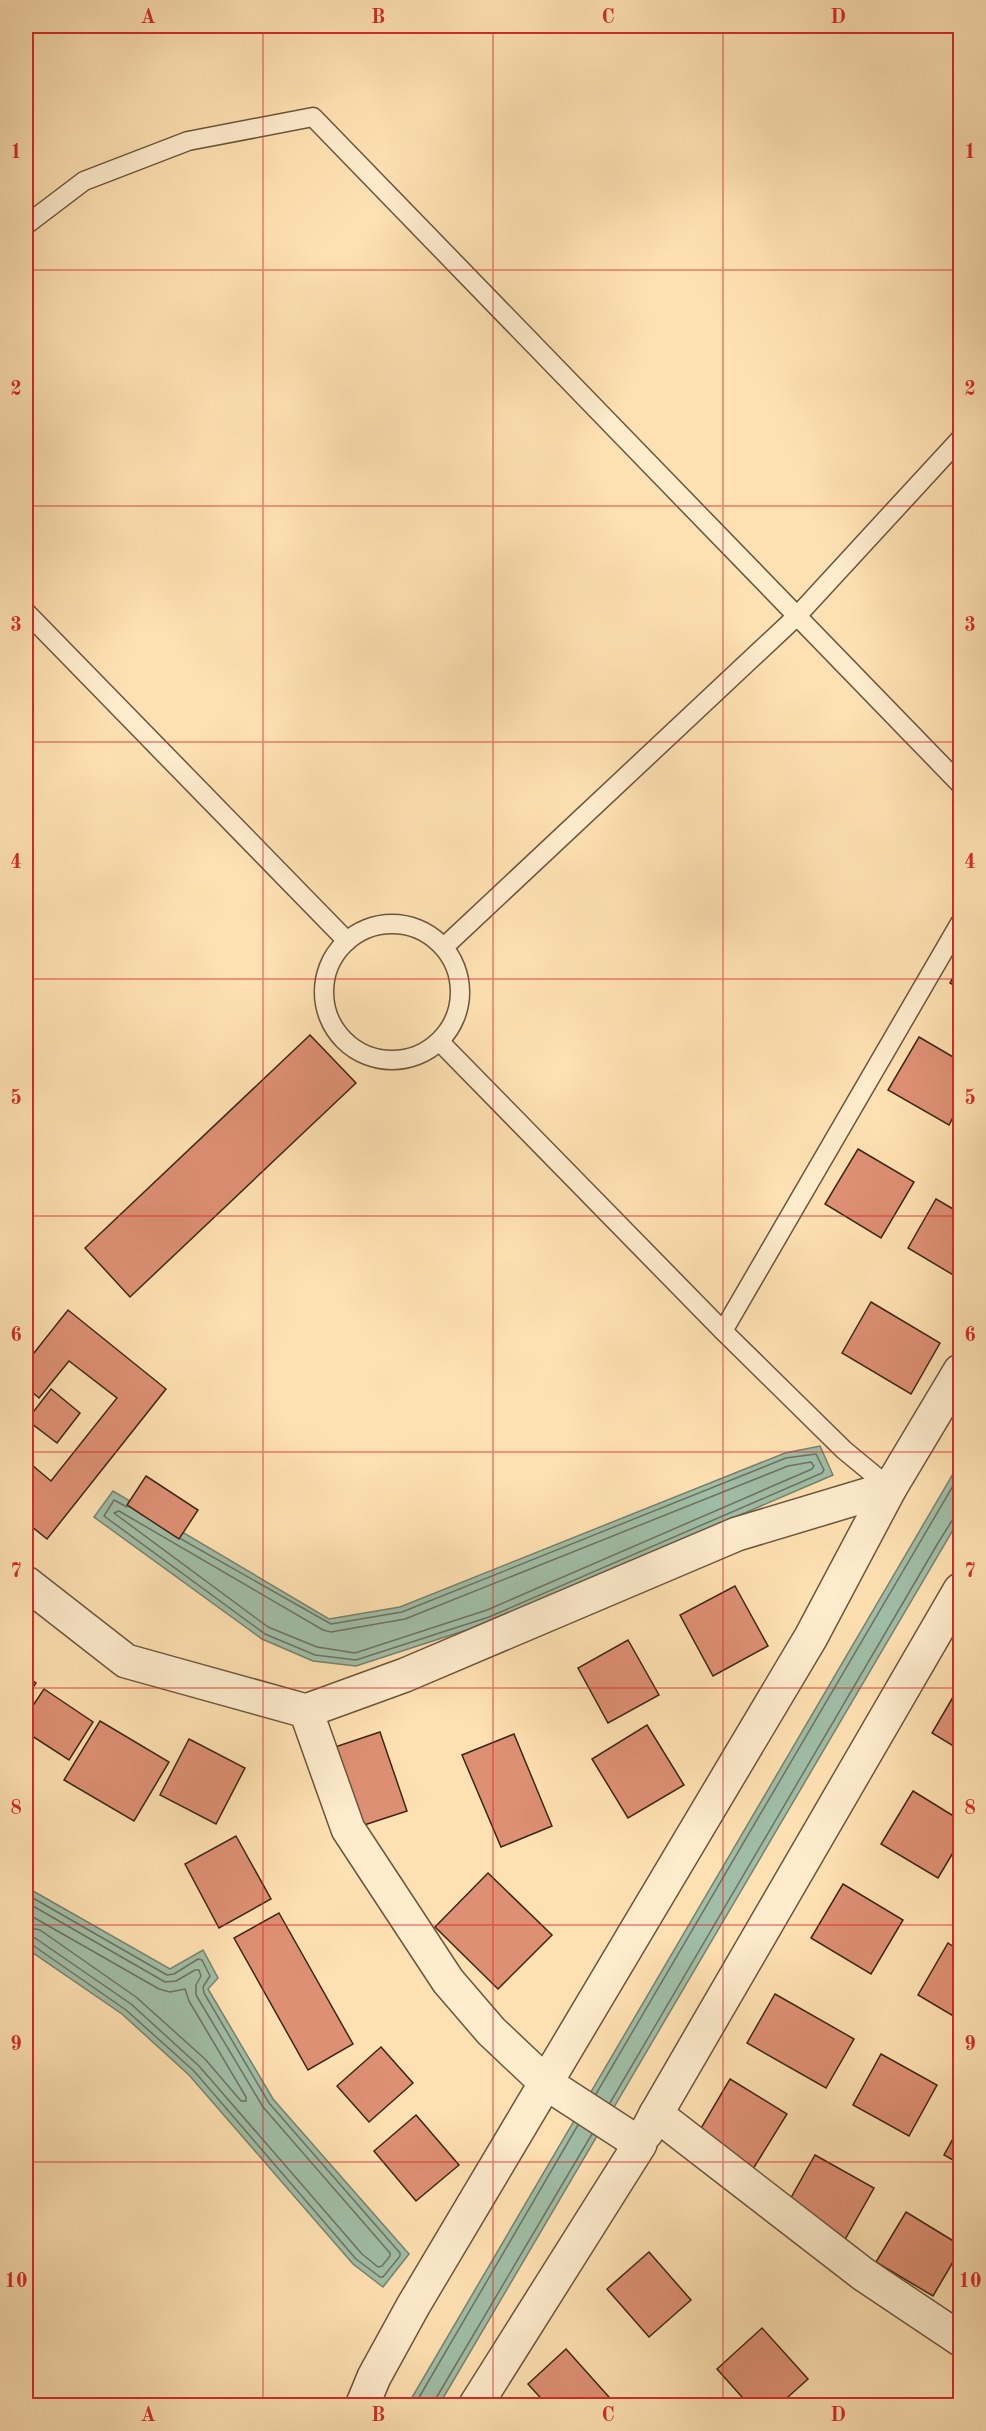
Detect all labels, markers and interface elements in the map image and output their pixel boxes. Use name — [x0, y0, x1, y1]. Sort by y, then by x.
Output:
text: A — [140, 8, 156, 28]
text: B — [371, 8, 385, 28]
text: C — [601, 8, 615, 28]
text: D — [830, 8, 846, 28]
text: 1 — [10, 143, 22, 163]
text: 1 — [964, 143, 976, 163]
text: 2 — [10, 380, 22, 400]
text: 2 — [964, 380, 976, 400]
text: 3 — [10, 616, 22, 636]
text: 3 — [964, 616, 976, 636]
text: 4 — [10, 853, 22, 873]
text: 4 — [964, 853, 976, 873]
text: 5 — [10, 1088, 22, 1109]
text: 5 — [964, 1088, 976, 1109]
text: 6 — [10, 1326, 22, 1346]
text: 6 — [964, 1326, 976, 1346]
text: 7 — [10, 1562, 22, 1582]
text: 7 — [964, 1562, 976, 1582]
text: 8 — [10, 1799, 22, 1819]
text: 8 — [964, 1799, 976, 1819]
text: 9 — [10, 2035, 22, 2055]
text: 9 — [964, 2035, 976, 2055]
text: 10 — [4, 2272, 28, 2292]
text: 10 — [958, 2272, 982, 2292]
text: A — [140, 2406, 156, 2426]
text: B — [371, 2406, 385, 2426]
text: C — [601, 2406, 615, 2426]
text: D — [830, 2406, 846, 2426]

